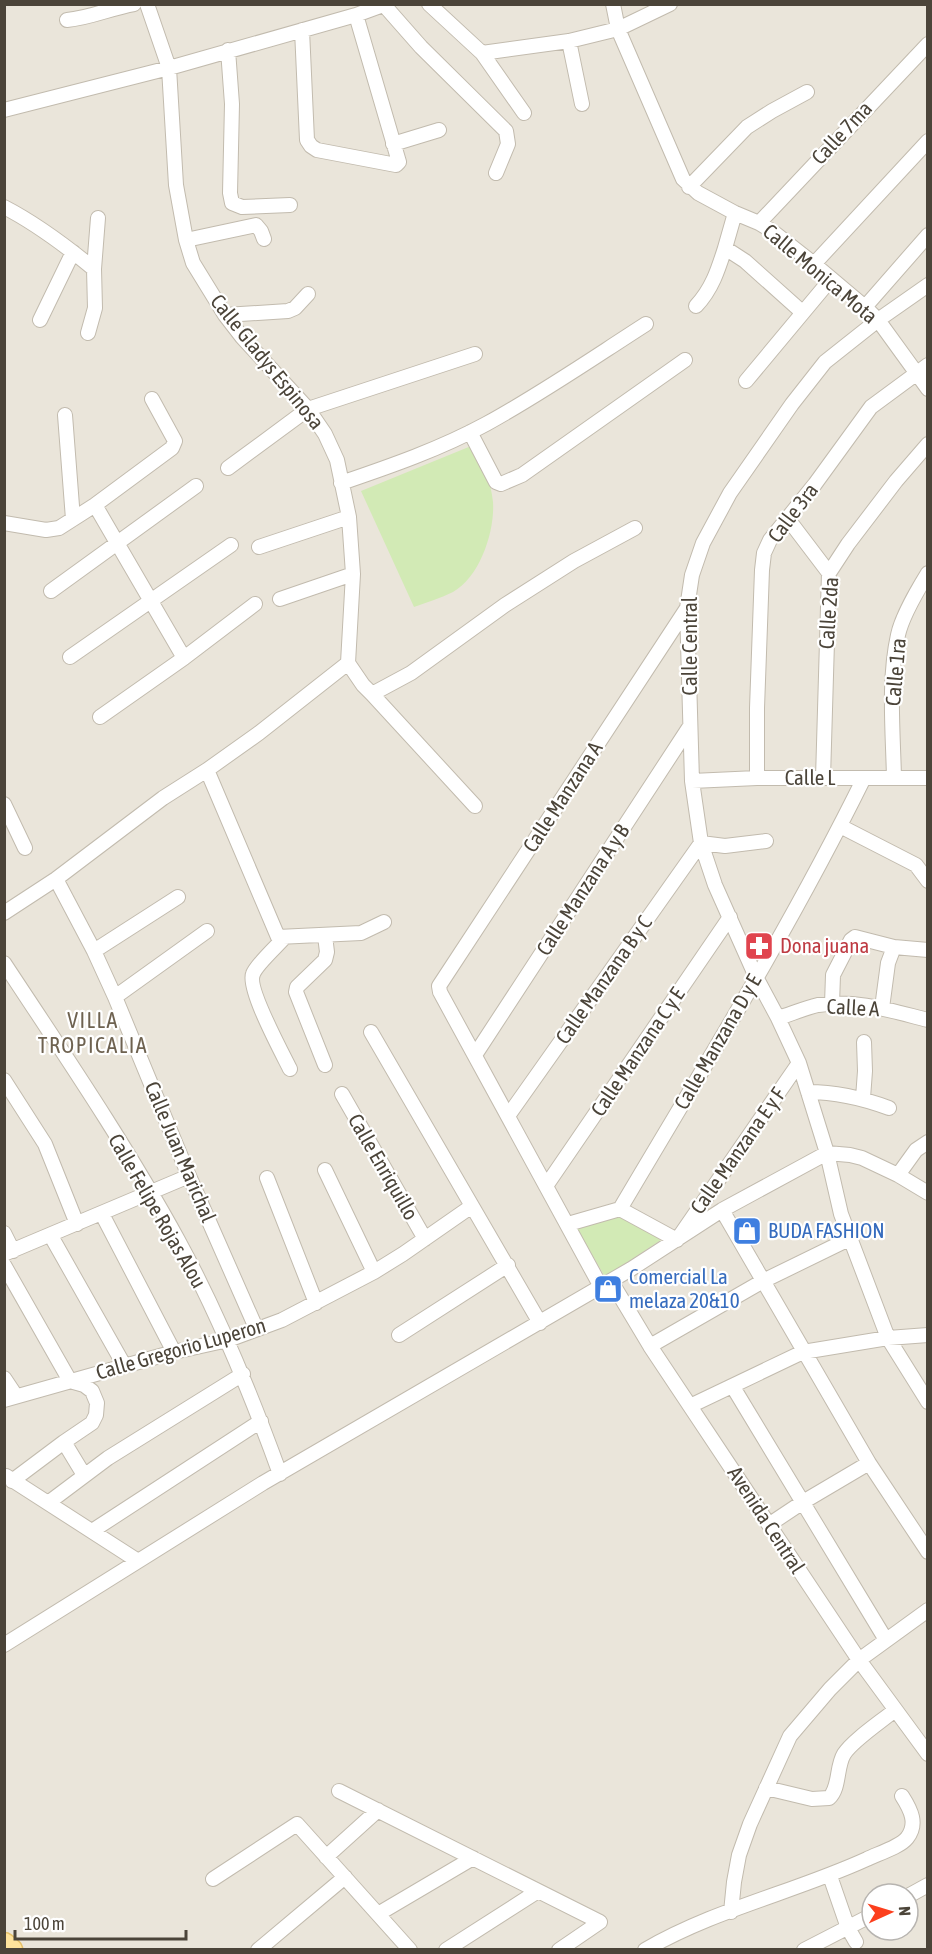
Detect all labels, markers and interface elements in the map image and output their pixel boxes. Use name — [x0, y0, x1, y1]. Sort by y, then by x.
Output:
street label: Calle 7ma — [806, 96, 876, 169]
street label: Calle Monica Mota — [759, 219, 883, 328]
street label: Calle Gladys Espinosa — [206, 289, 329, 434]
street label: Calle 3ra — [762, 478, 822, 547]
street label: Calle 2da — [814, 576, 842, 650]
street label: Calle Central — [677, 596, 701, 695]
street label: Calle 1ra — [880, 637, 910, 707]
street label: Calle Manzana A — [518, 736, 607, 856]
street label: Calle L — [785, 765, 835, 789]
street label: Calle Manzana A y B — [531, 819, 633, 959]
street label: Calle Manzana B y C — [550, 910, 656, 1048]
pharmacy icon: Dona juana — [743, 930, 775, 962]
place label: Dona juana — [780, 933, 869, 957]
street label: Calle Manzana D y E — [669, 970, 766, 1113]
street label: Calle Manzana C y E — [585, 983, 689, 1120]
street label: Calle A — [826, 994, 881, 1020]
district label: VILLA TROPICALIA — [38, 1007, 148, 1058]
street label: Calle Juan Marichal — [140, 1078, 222, 1226]
street label: Calle Manzana E y F — [685, 1082, 790, 1218]
street label: Calle Enriquillo — [344, 1109, 424, 1224]
street label: Calle Felipe Rojas Alou — [104, 1129, 212, 1292]
shop icon: BUDA FASHION — [731, 1215, 763, 1247]
place label: BUDA FASHION — [768, 1218, 885, 1242]
place label: Comercial La melaza 20&10 — [629, 1264, 740, 1312]
shop icon: Comercial La melaza 20&10 — [592, 1273, 624, 1305]
street label: Calle Gregorio Luperon — [93, 1312, 268, 1384]
street label: Avenida Central — [723, 1462, 810, 1578]
north arrow — [860, 1882, 920, 1942]
scale bar — [15, 1903, 186, 1941]
text: N — [896, 1906, 914, 1916]
text: 100 m — [24, 1913, 65, 1934]

